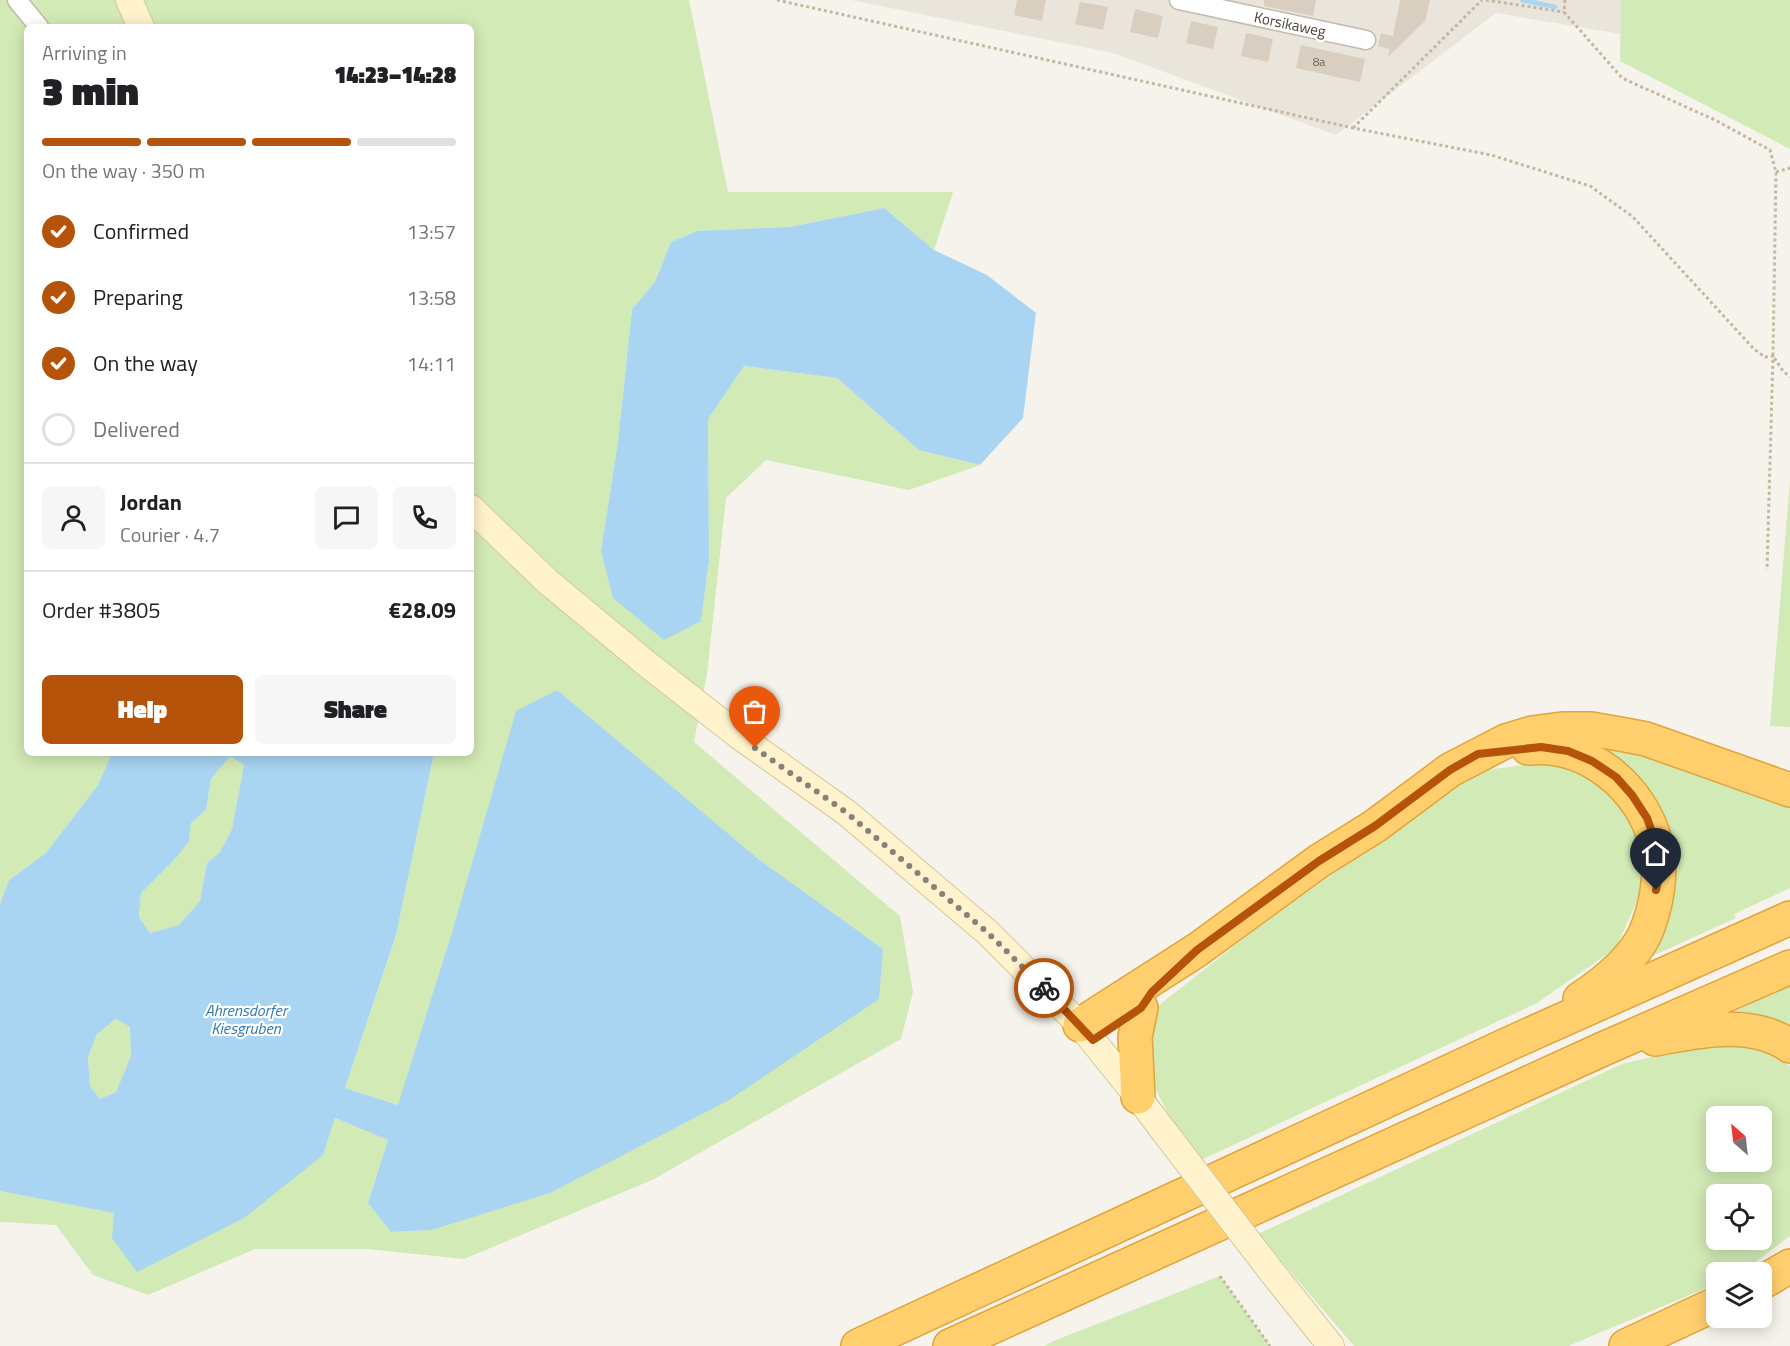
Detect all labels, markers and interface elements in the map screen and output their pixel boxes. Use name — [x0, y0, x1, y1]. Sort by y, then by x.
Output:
street label: Korsikaweg — [1252, 5, 1328, 43]
text: Arriving in — [42, 37, 127, 68]
house number: 8a — [1313, 52, 1325, 71]
text: 14:23–14:28 — [334, 58, 456, 92]
text: 3 min — [42, 61, 139, 120]
text: On the way · 350 m — [42, 155, 205, 186]
text: Confirmed — [93, 214, 189, 248]
icon: check — [42, 215, 75, 248]
text: 13:57 — [407, 216, 456, 247]
text: Preparing — [93, 280, 183, 314]
icon: check — [42, 281, 75, 314]
text: 13:58 — [407, 282, 456, 313]
text: On the way — [93, 346, 198, 380]
icon: check — [42, 347, 75, 380]
text: 14:11 — [407, 348, 456, 379]
text: Delivered — [93, 412, 180, 446]
text: Jordan — [120, 485, 182, 519]
button: person — [42, 486, 105, 549]
button: chat — [315, 486, 378, 549]
button: phone — [393, 486, 456, 549]
text: Courier · 4.7 — [120, 519, 220, 550]
text: Order #3805 — [42, 593, 161, 627]
text: €28.09 — [389, 593, 456, 627]
button: Help — [42, 675, 243, 744]
button: Share — [255, 675, 456, 744]
pin — [729, 686, 780, 748]
icon: bag — [738, 695, 771, 728]
pin — [1630, 828, 1681, 890]
icon: home — [1639, 837, 1672, 870]
courier — [1014, 958, 1074, 1018]
icon: bike — [1028, 972, 1061, 1005]
water label: Ahrensdorfer Kiesgruben — [205, 998, 289, 1040]
north arrow — [1706, 1106, 1772, 1172]
map controls — [1706, 1106, 1772, 1328]
button: locate — [1706, 1184, 1772, 1250]
button: layers — [1706, 1262, 1772, 1328]

